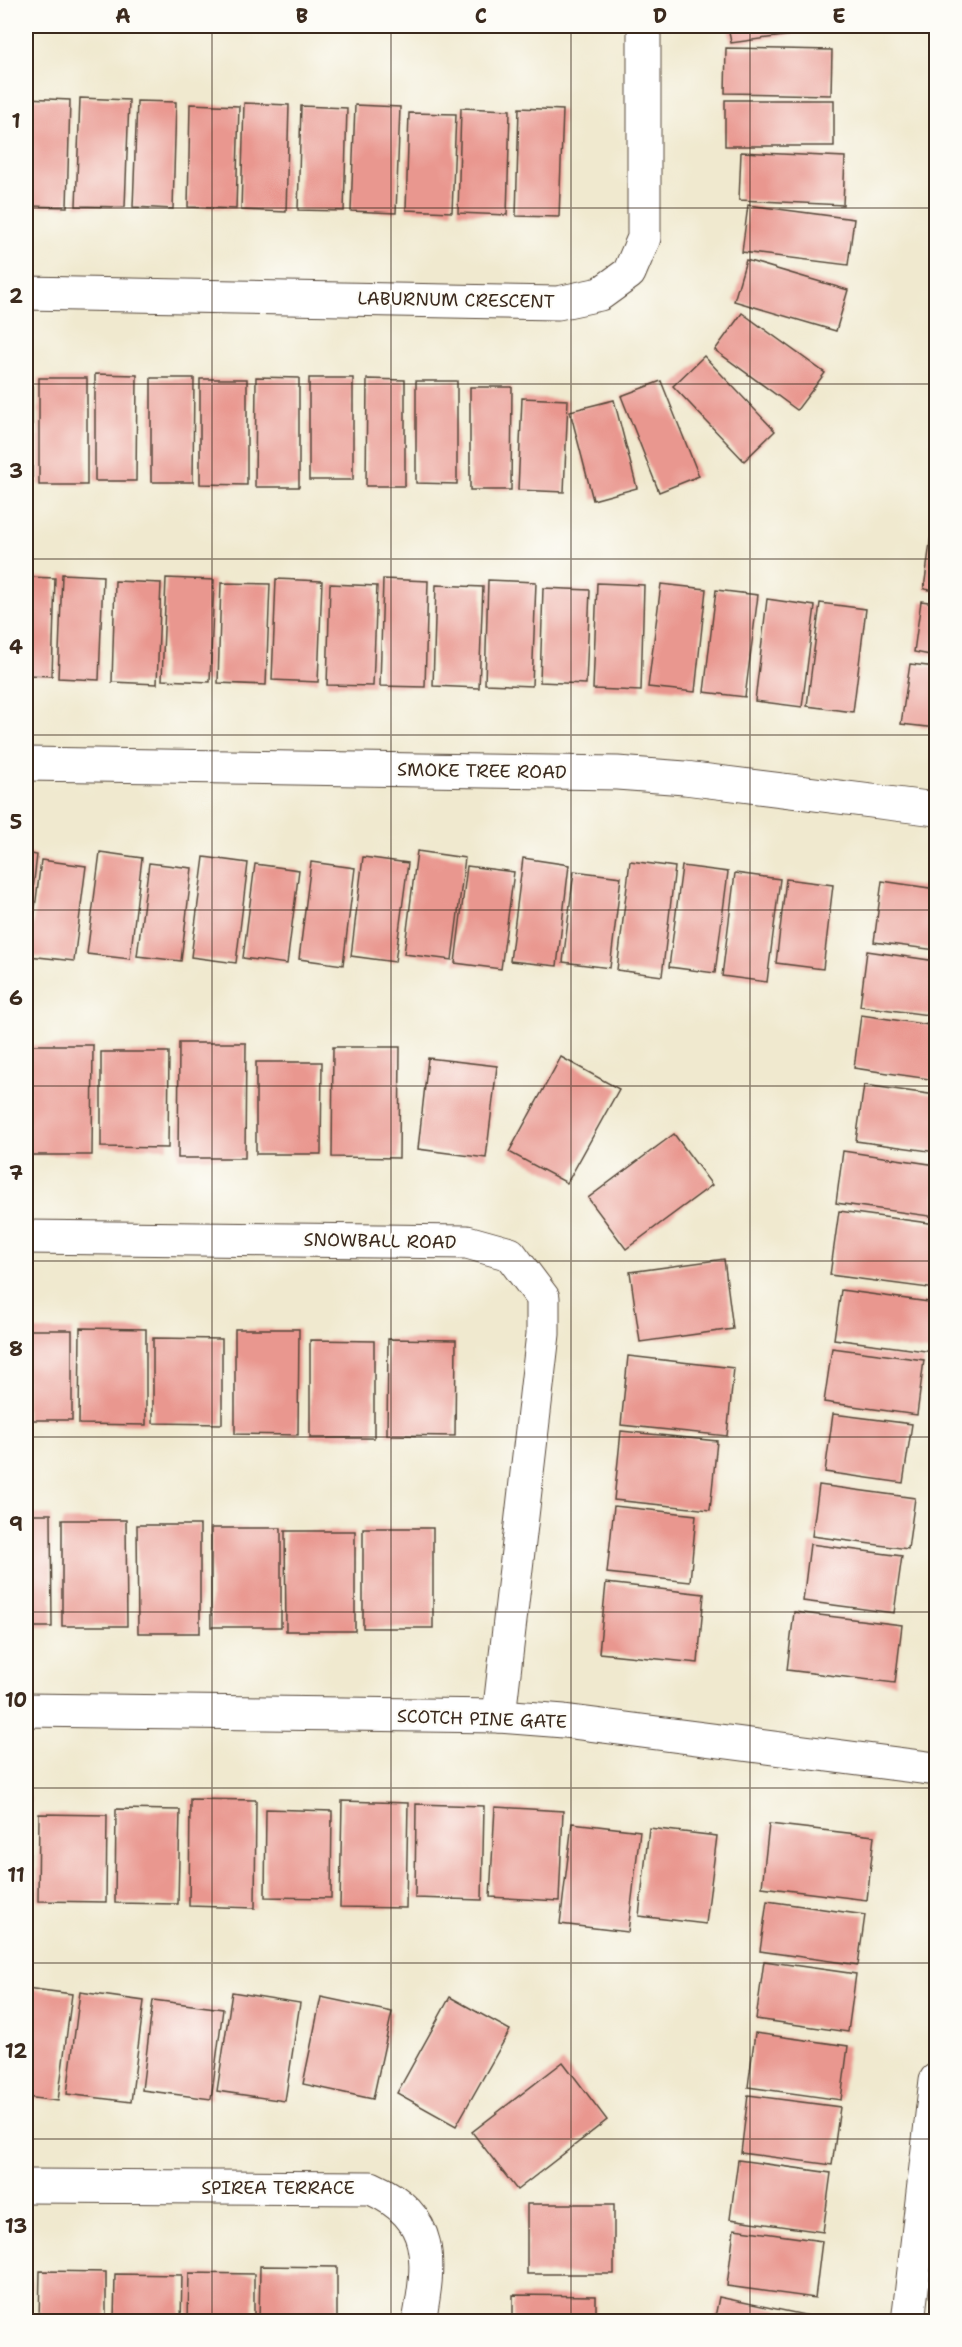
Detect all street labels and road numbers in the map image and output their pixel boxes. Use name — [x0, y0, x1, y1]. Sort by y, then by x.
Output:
street label: LABURNUM CRESCENT — [357, 286, 555, 314]
street label: SMOKE TREE ROAD — [397, 758, 567, 784]
street label: SNOWBALL ROAD — [303, 1228, 457, 1254]
street label: SCOTCH PINE GATE — [397, 1704, 567, 1734]
street label: SPIREA TERRACE — [201, 2176, 355, 2200]

